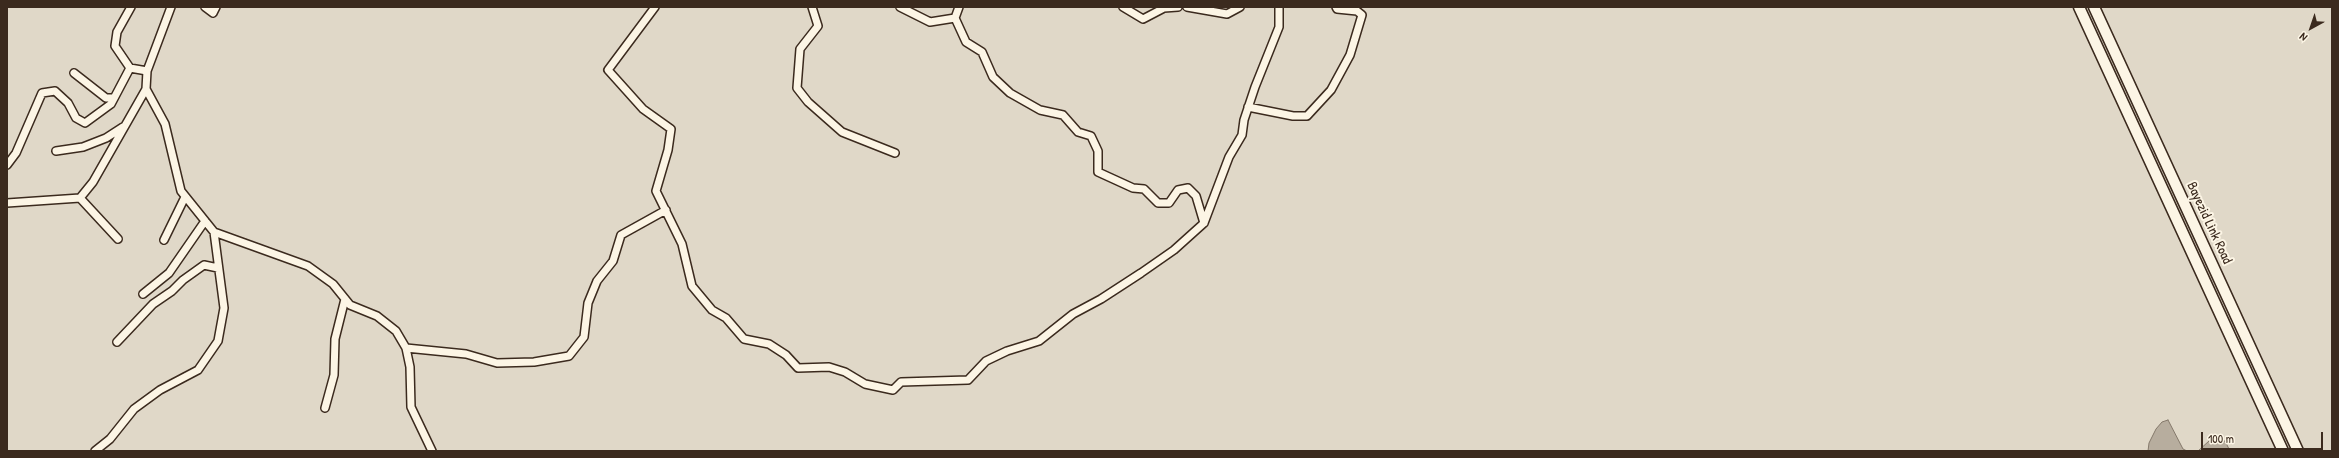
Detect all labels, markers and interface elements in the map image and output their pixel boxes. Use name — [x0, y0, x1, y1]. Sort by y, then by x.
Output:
north arrow — [2291, 8, 2331, 48]
text: N — [2297, 30, 2310, 44]
street label: Bayezid Link Road — [2183, 179, 2235, 267]
scale bar — [2203, 424, 2325, 450]
text: 100 m — [2208, 430, 2234, 447]

